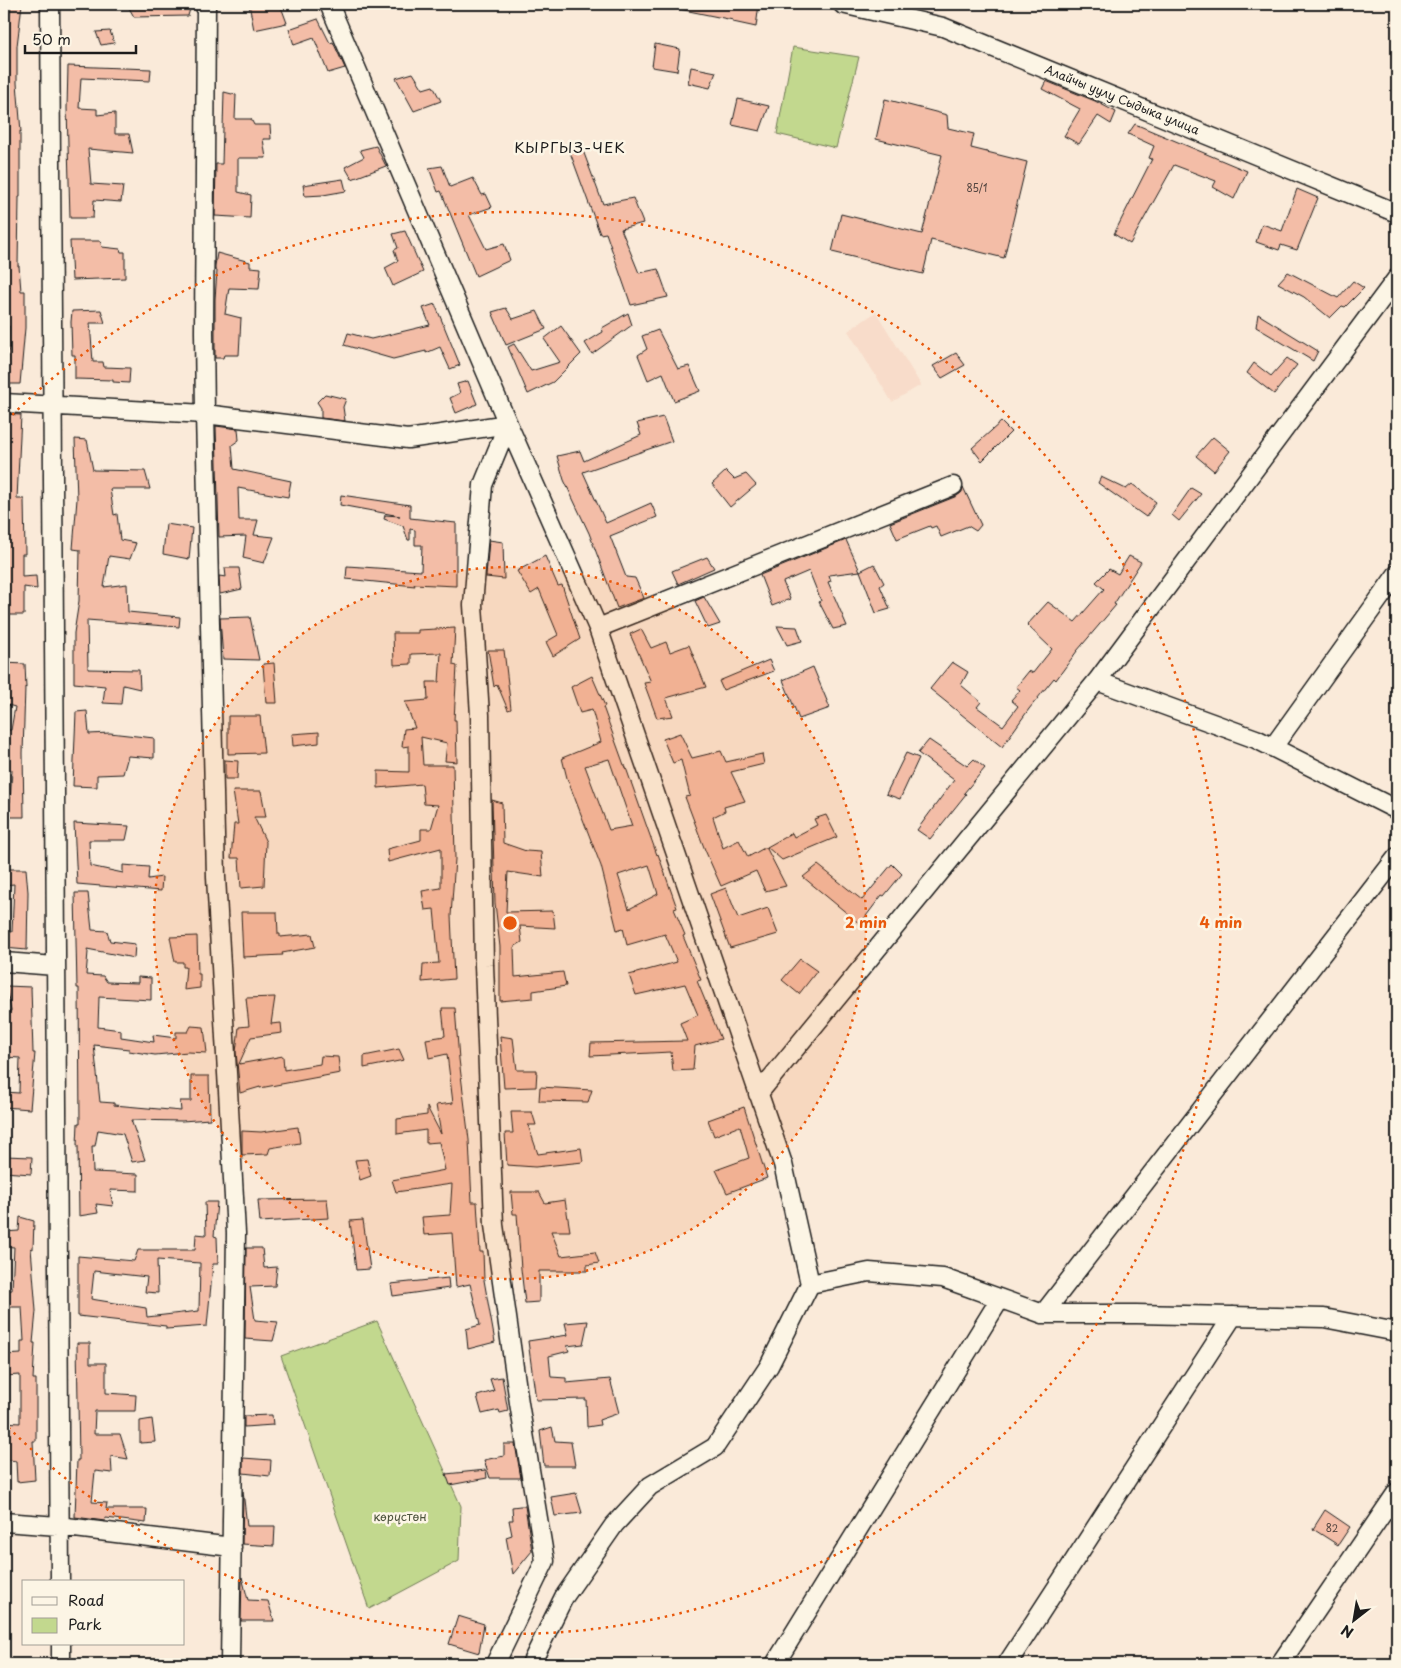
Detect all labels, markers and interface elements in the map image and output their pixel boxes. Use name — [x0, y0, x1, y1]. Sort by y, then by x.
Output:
scale bar — [25, 22, 136, 54]
text: 50 m — [32, 27, 71, 50]
street label: Алайчы уулу Сыдыка улица — [1042, 60, 1203, 139]
district label: КЫРГЫЗ-ЧЕК — [514, 135, 626, 158]
house number: 85/1 — [967, 180, 987, 195]
text: 2 min — [845, 910, 887, 933]
text: 4 min — [1200, 910, 1242, 933]
centre of rings — [501, 914, 519, 932]
park label: көрүстөн — [373, 1507, 427, 1525]
house number: 82 — [1326, 1520, 1338, 1535]
legend — [22, 1580, 185, 1646]
text: Road — [68, 1588, 104, 1611]
north arrow — [1328, 1596, 1378, 1646]
text: Park — [68, 1612, 102, 1635]
text: N — [1337, 1620, 1357, 1643]

